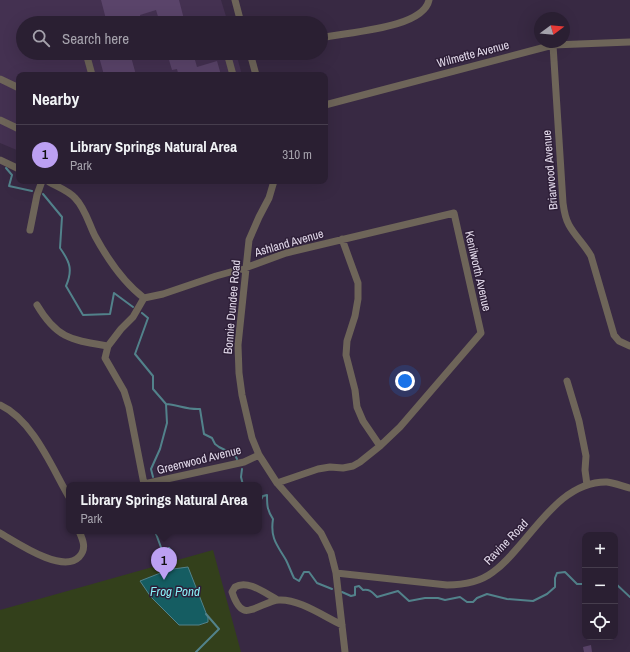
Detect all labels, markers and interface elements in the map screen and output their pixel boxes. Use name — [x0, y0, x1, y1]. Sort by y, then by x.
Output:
north arrow — [534, 12, 570, 48]
search box — [16, 16, 328, 60]
icon: search — [30, 27, 52, 49]
text: Search here — [62, 28, 129, 49]
street label: Wilmette Avenue — [435, 37, 511, 71]
text: Nearby — [32, 87, 79, 110]
street label: Briarwood Avenue — [539, 129, 561, 211]
text: Library Springs Natural Area — [70, 136, 237, 157]
text: 1 — [42, 146, 48, 163]
text: 310 m — [282, 146, 312, 163]
text: Park — [70, 157, 92, 174]
street label: Ashland Avenue — [252, 226, 325, 261]
street label: Kenilworth Avenue — [461, 229, 495, 313]
street label: Bonnie Dundee Road — [220, 259, 244, 355]
your location — [395, 371, 415, 391]
street label: Greenwood Avenue — [155, 442, 243, 478]
popup — [66, 482, 262, 534]
text: Library Springs Natural Area — [80, 489, 248, 510]
text: Park — [80, 510, 102, 527]
street label: Ravine Road — [480, 516, 532, 568]
map controls — [582, 532, 618, 640]
button: + — [582, 532, 618, 568]
pin: 1 — [151, 547, 177, 580]
button: − — [582, 568, 618, 604]
water label: Frog Pond — [150, 583, 200, 600]
button: locate — [582, 604, 618, 640]

